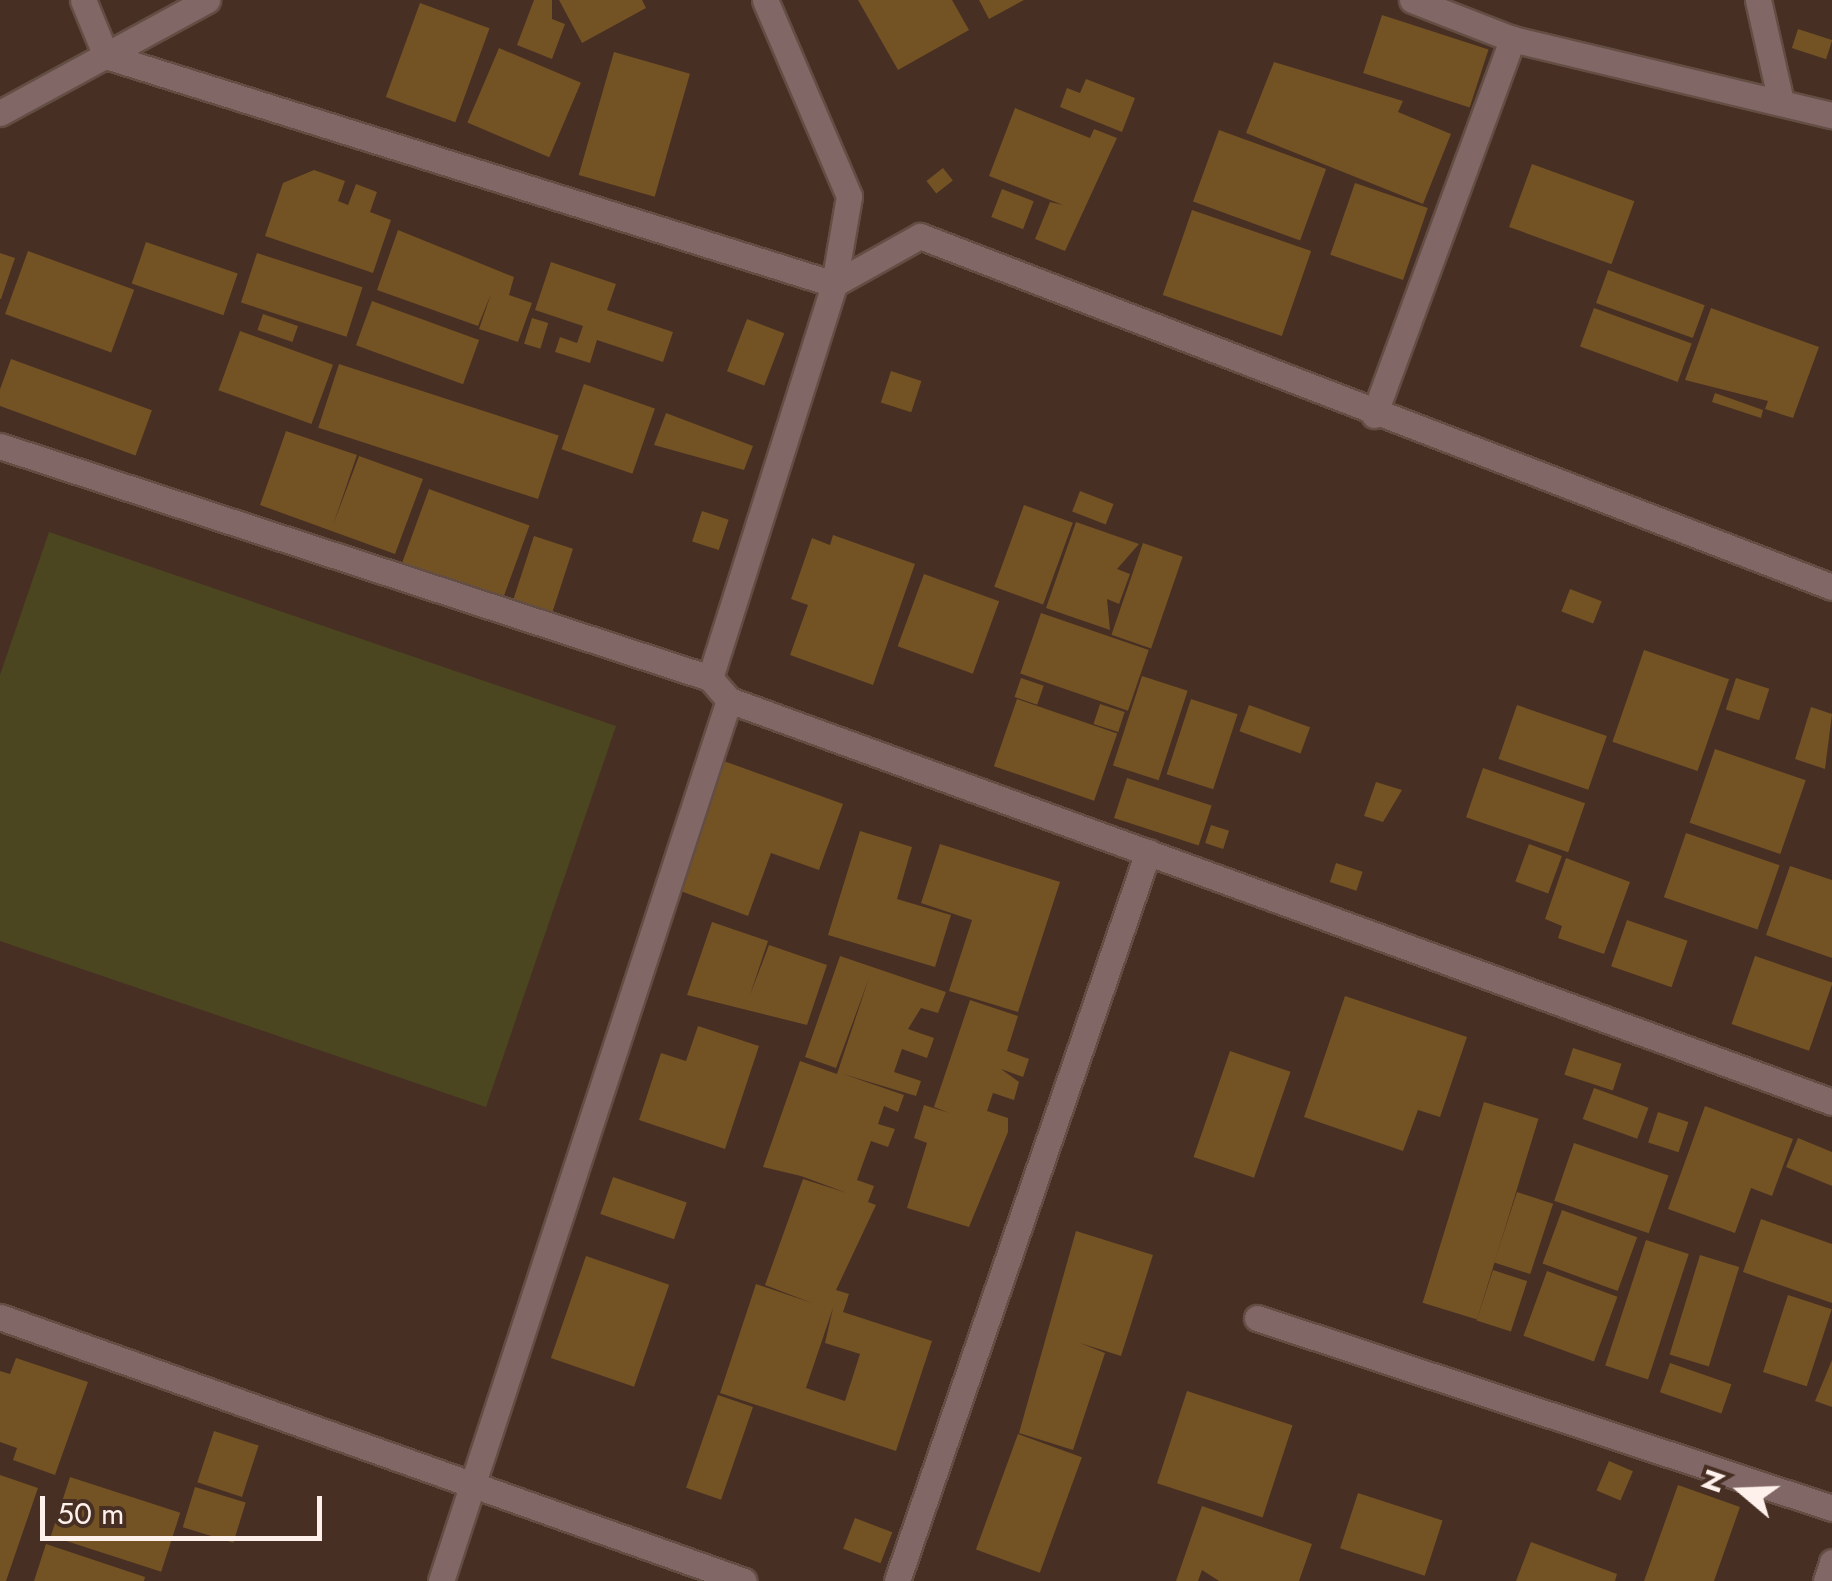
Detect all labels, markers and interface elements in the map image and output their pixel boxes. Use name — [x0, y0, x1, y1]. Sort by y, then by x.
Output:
north arrow — [1692, 1441, 1792, 1541]
text: N — [1690, 1464, 1736, 1498]
scale bar — [45, 1476, 328, 1538]
text: 50 m — [57, 1492, 124, 1535]

